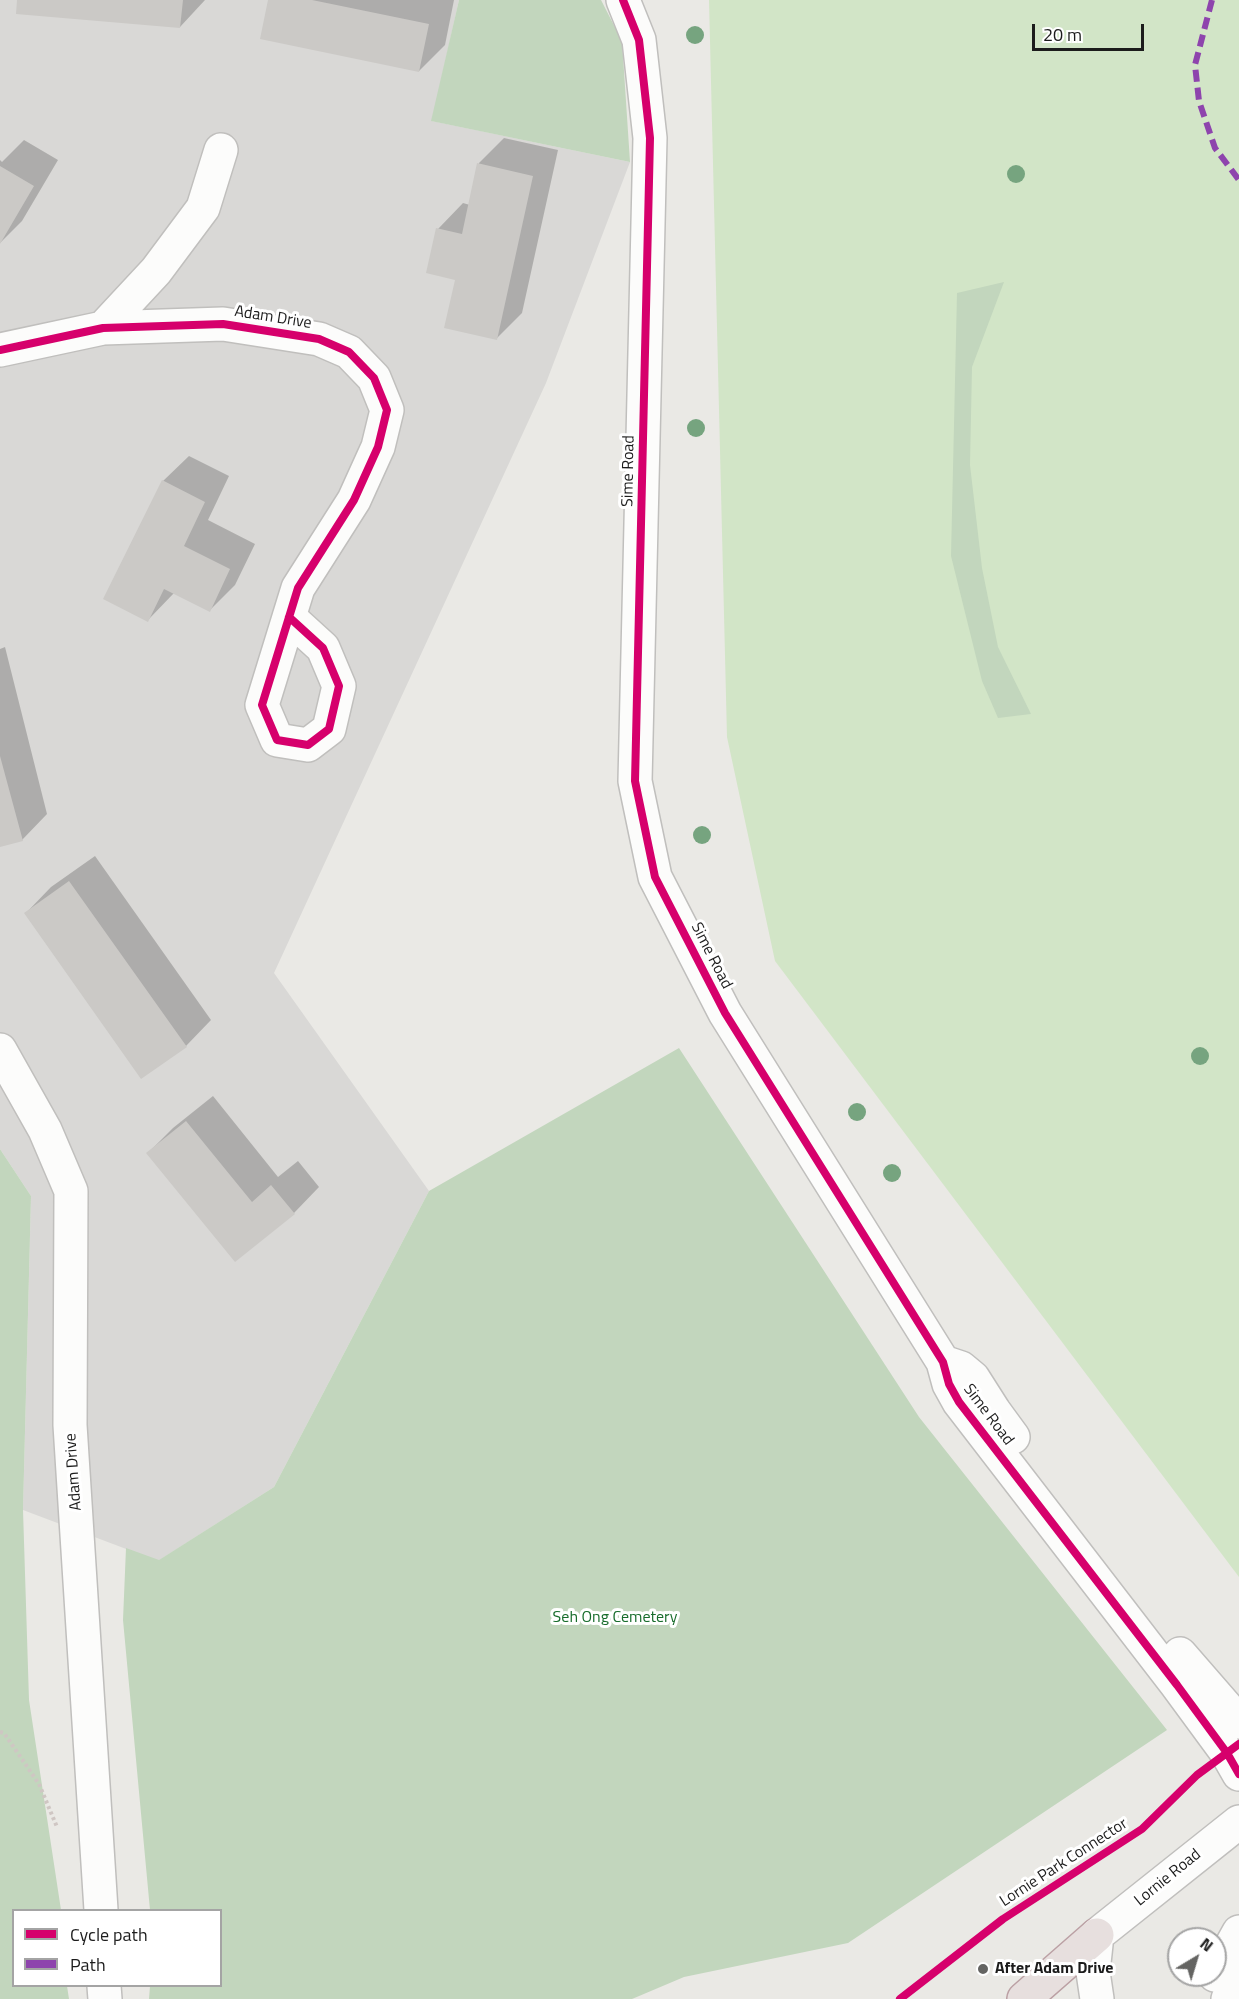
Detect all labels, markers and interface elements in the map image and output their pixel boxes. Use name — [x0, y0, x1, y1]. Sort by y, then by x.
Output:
scale bar — [1035, 12, 1148, 50]
text: 20 m — [1043, 21, 1082, 48]
street label: Adam Drive — [233, 302, 313, 334]
street label: Sime Road — [619, 435, 639, 507]
street label: Sime Road — [686, 920, 736, 992]
street label: Sime Road — [959, 1381, 1017, 1449]
street label: Adam Drive — [62, 1433, 86, 1511]
park label: Seh Ong Cemetery — [553, 1608, 677, 1628]
street label: Lornie Park Connector — [997, 1815, 1131, 1911]
street label: Lornie Road — [1131, 1845, 1205, 1911]
legend — [12, 1909, 222, 1987]
text: Cycle path — [70, 1921, 148, 1948]
north arrow — [1167, 1927, 1227, 1987]
text: N — [1195, 1932, 1219, 1957]
text: Path — [70, 1951, 106, 1978]
place label: After Adam Drive — [995, 1959, 1113, 1979]
marker: After Adam Drive — [976, 1962, 990, 1976]

